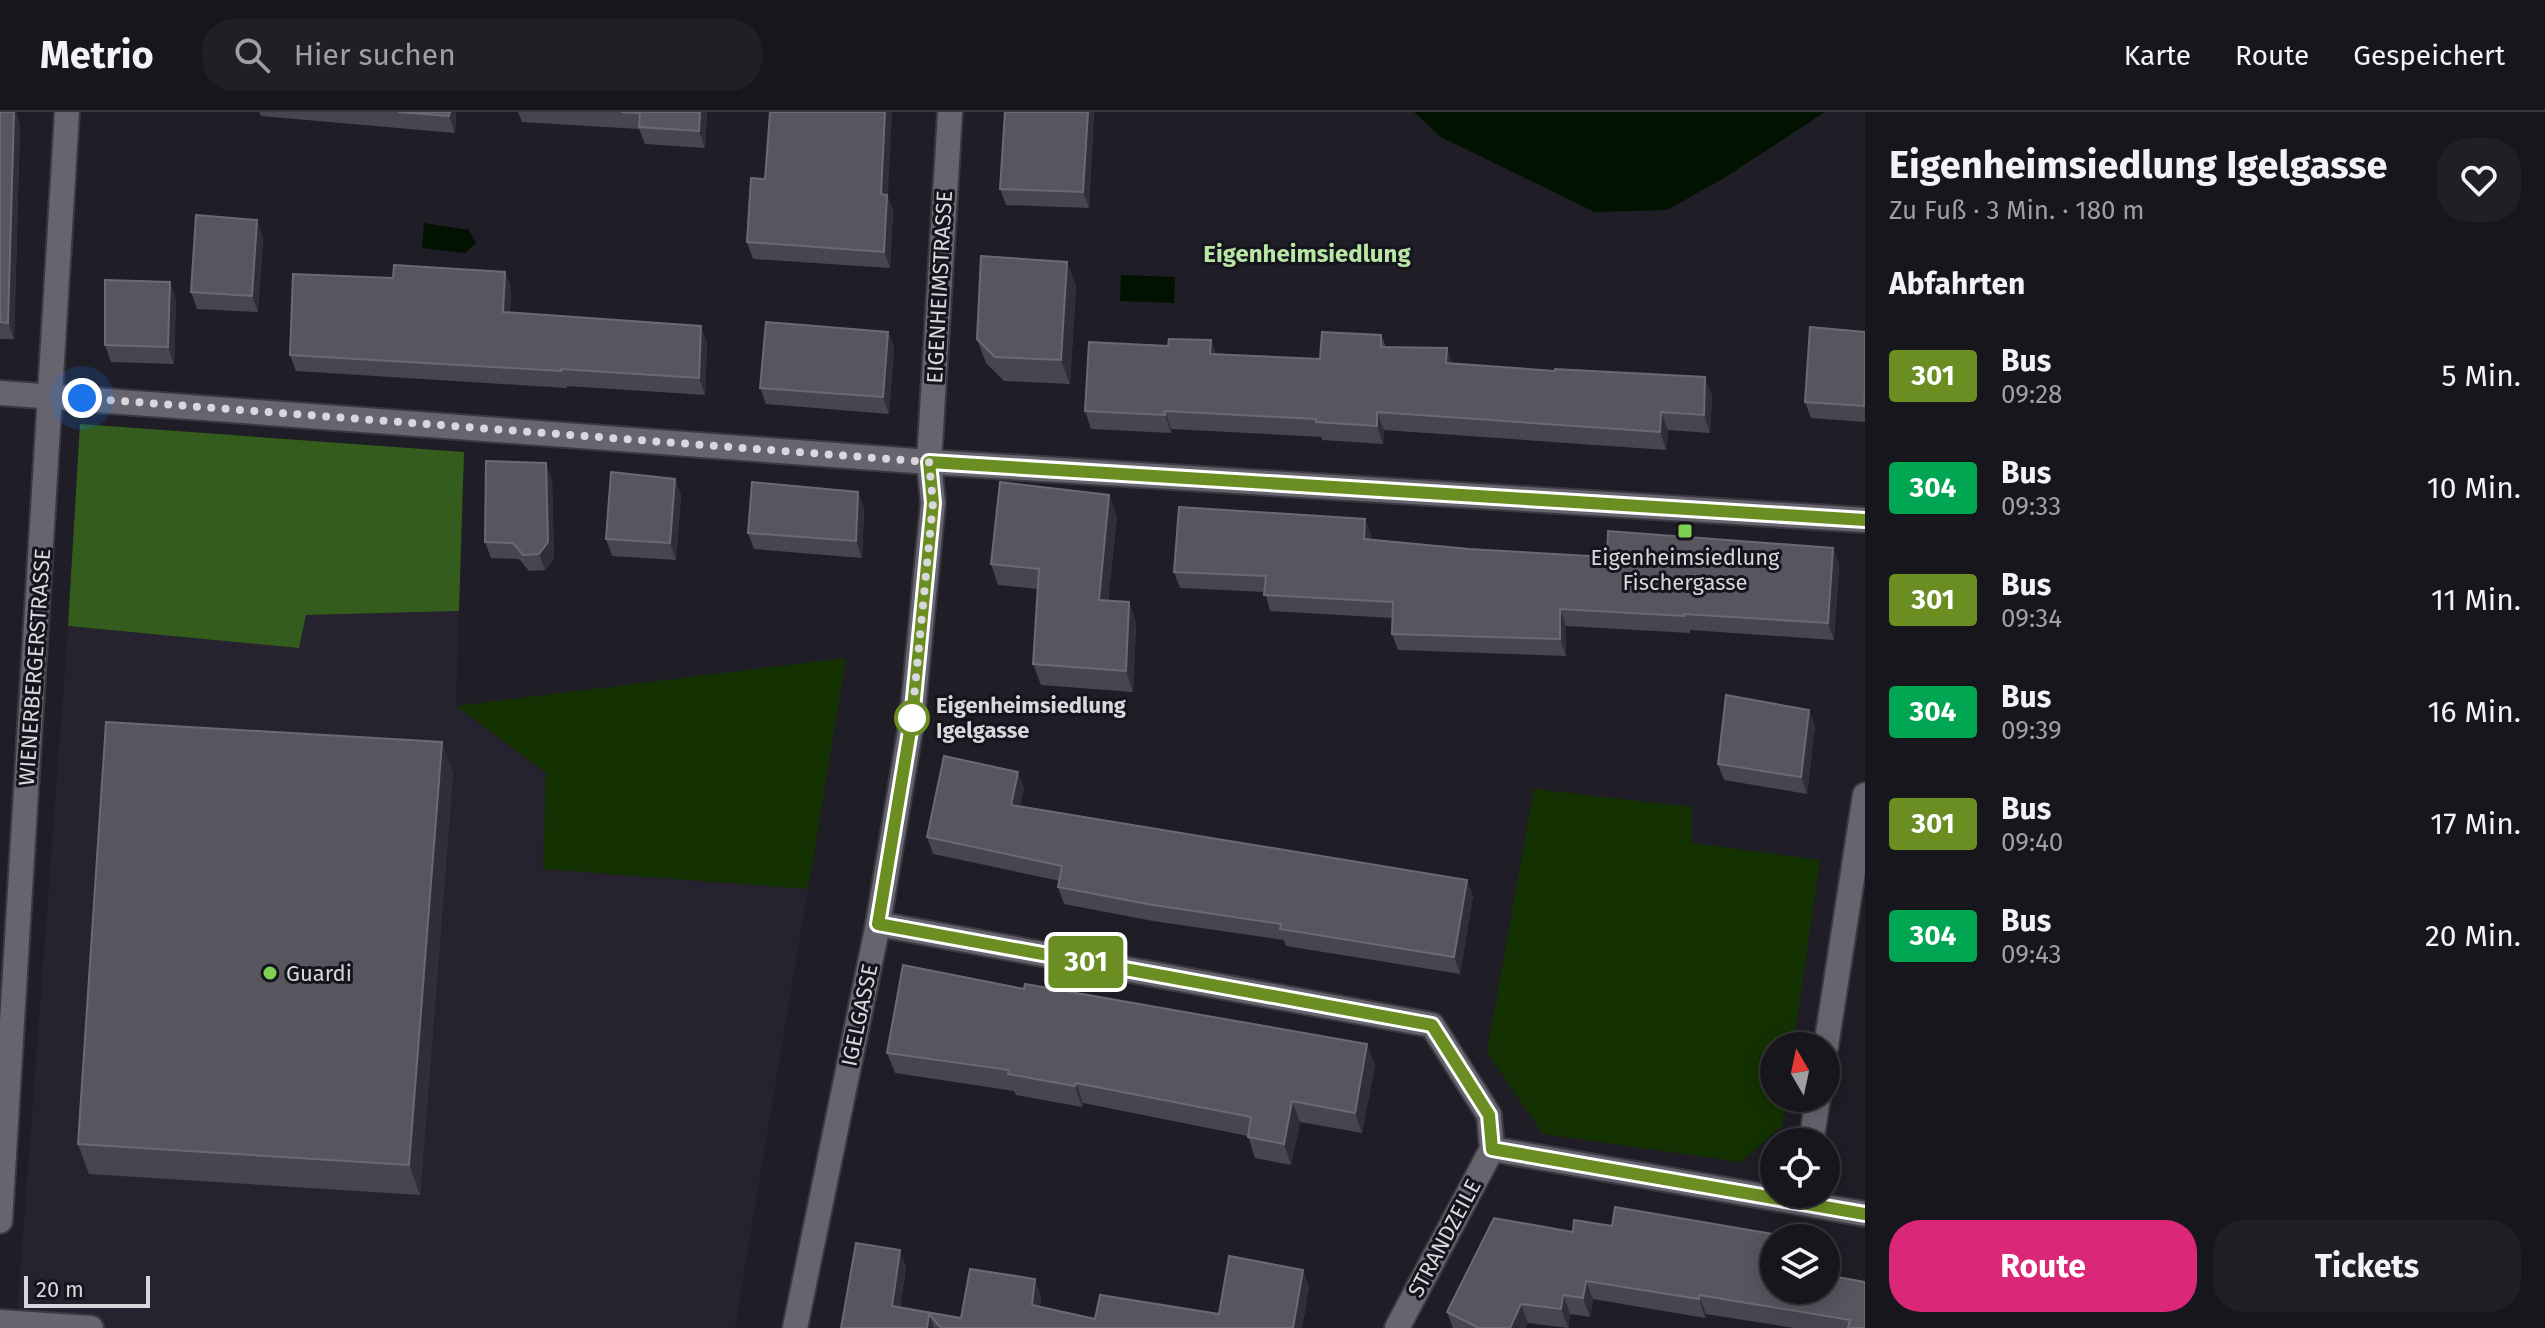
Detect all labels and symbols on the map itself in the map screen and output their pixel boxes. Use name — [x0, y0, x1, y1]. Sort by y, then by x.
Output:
street label: EIGENHEIMSTRASSE — [921, 190, 958, 384]
district label: Eigenheimsiedlung — [1203, 240, 1411, 268]
your location — [62, 378, 102, 418]
marker: Eigenheimsiedlung Fischergasse — [1676, 522, 1694, 540]
place label: Eigenheimsiedlung Fischergasse — [1590, 544, 1780, 596]
street label: WIENERBERGERSTRASSE — [13, 547, 56, 787]
place label: Eigenheimsiedlung Igelgasse — [936, 692, 1127, 744]
marker: Eigenheimsiedlung Igelgasse — [895, 701, 929, 735]
line badge: 301 — [1040, 936, 1132, 988]
place label: Guardi — [286, 960, 352, 987]
street label: IGELGASSE — [835, 961, 884, 1069]
marker: Guardi — [261, 964, 279, 982]
north arrow — [1760, 1032, 1840, 1112]
street label: STRANDZEILE — [1402, 1175, 1487, 1302]
scale bar — [24, 1272, 150, 1308]

